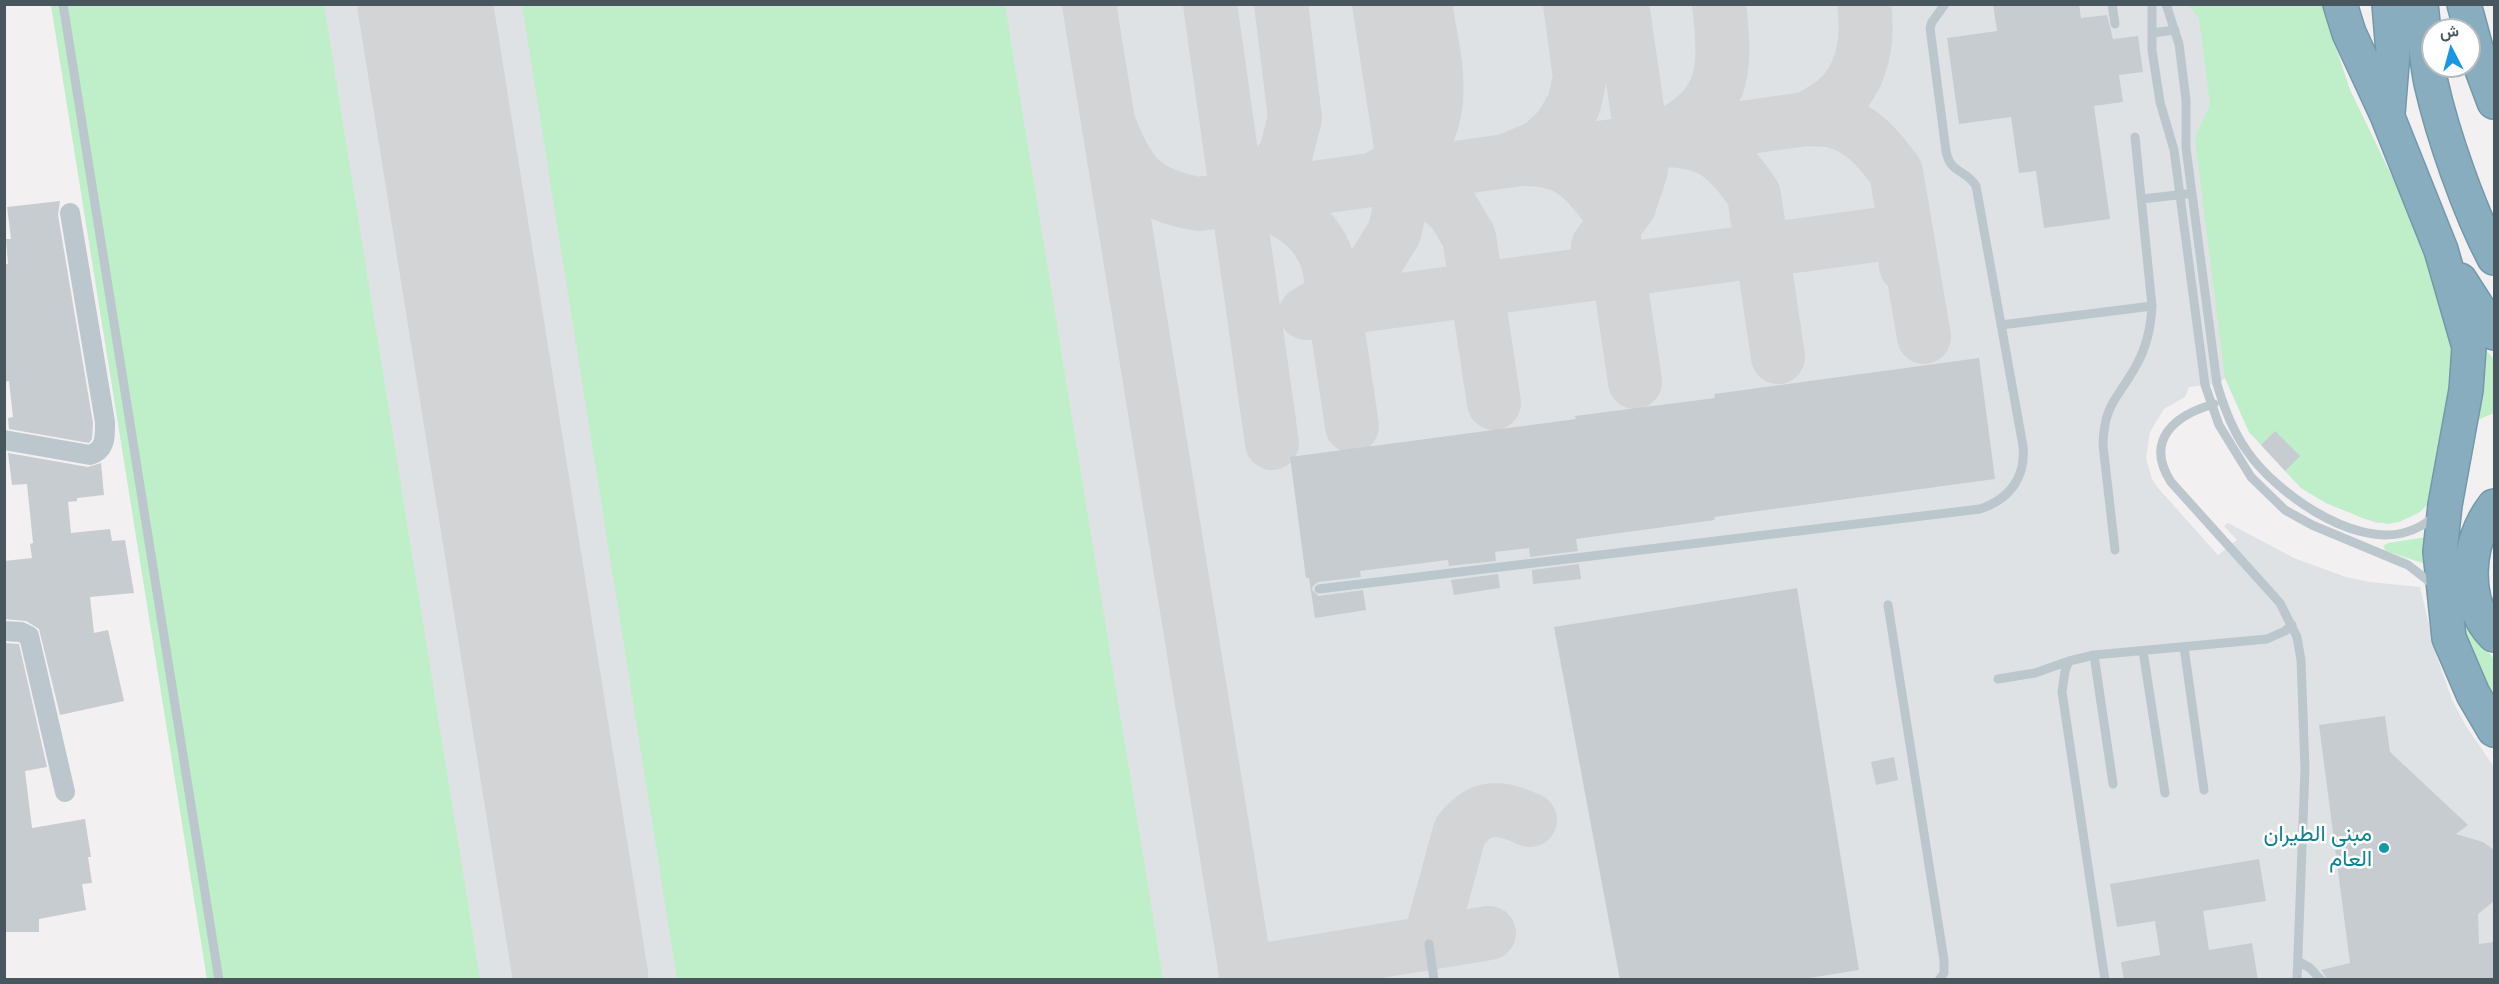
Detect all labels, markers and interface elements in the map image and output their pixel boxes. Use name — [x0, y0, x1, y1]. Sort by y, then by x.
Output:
north arrow — [2421, 18, 2481, 78]
text: ش — [2439, 21, 2460, 42]
place label: مبنى الطيران العام — [2264, 822, 2372, 873]
marker: مبنى الطيران العام — [2377, 841, 2391, 855]

